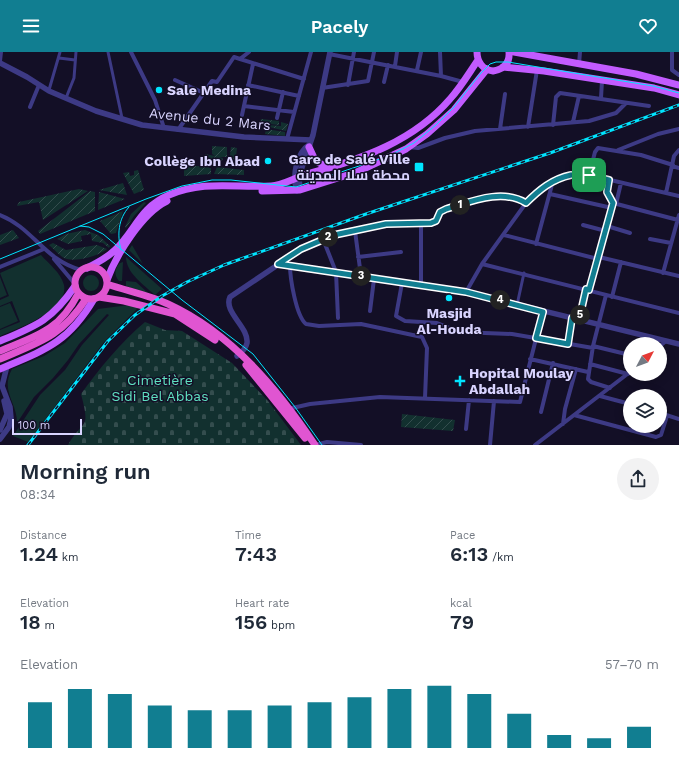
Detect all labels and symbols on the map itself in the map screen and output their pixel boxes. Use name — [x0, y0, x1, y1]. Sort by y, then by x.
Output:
place label: Sale Medina — [167, 82, 252, 98]
marker: Sale Medina — [154, 85, 164, 95]
street label: Avenue du 2 Mars — [148, 105, 272, 133]
place label: Gare de Salé Ville محطة سلا المدينة — [289, 151, 410, 183]
place label: Collège Ibn Abad — [144, 153, 260, 169]
marker: Collège Ibn Abad — [263, 156, 273, 166]
pin — [572, 158, 606, 192]
marker: Gare de Salé Ville محطة سلا المدينة — [413, 161, 425, 173]
pin: 1 — [450, 195, 470, 215]
pin: 2 — [318, 227, 338, 247]
pin: 3 — [351, 266, 371, 286]
pin: 4 — [490, 290, 510, 310]
marker: Masjid Al-Houda — [444, 293, 454, 303]
place label: Masjid Al-Houda — [416, 305, 482, 337]
pin: 5 — [570, 305, 590, 325]
north arrow — [623, 337, 667, 381]
place label: Hopital Moulay Abdallah — [469, 365, 573, 397]
park label: Cimetière Sidi Bel Abbas — [111, 372, 209, 404]
marker: Hopital Moulay Abdallah — [454, 375, 466, 387]
scale bar — [12, 417, 82, 436]

